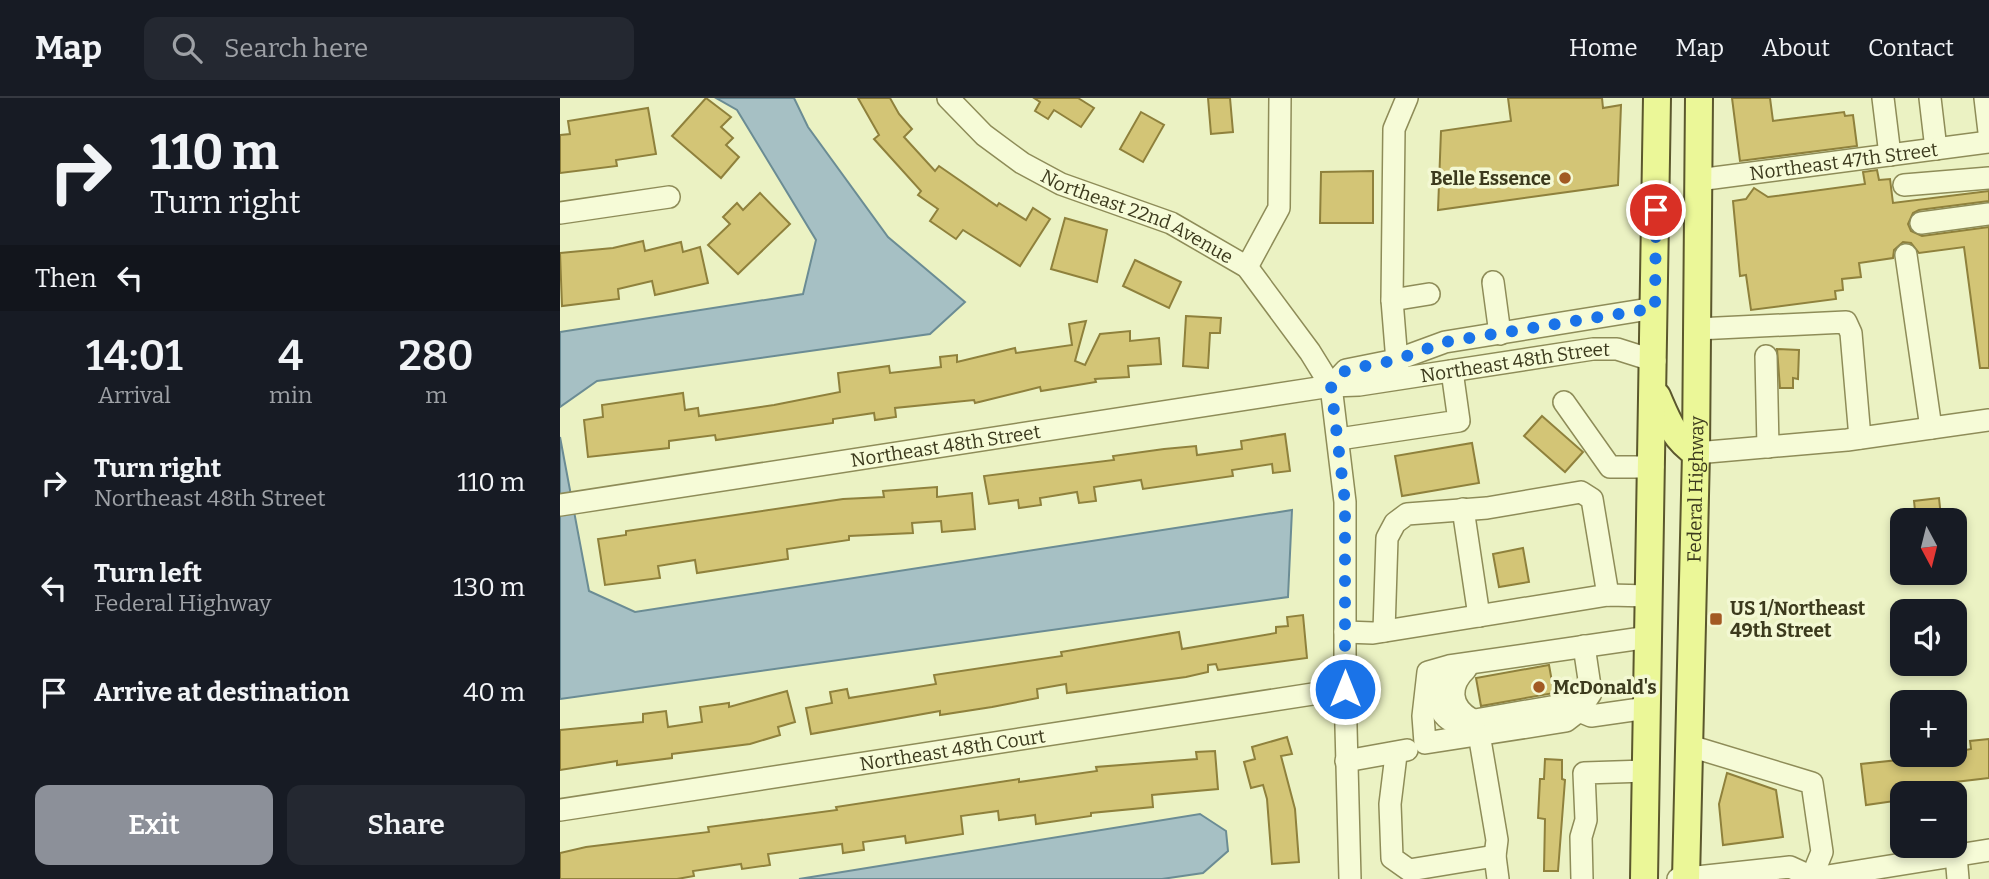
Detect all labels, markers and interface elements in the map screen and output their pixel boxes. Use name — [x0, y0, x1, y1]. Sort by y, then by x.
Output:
search box — [144, 17, 634, 80]
text: Map — [35, 28, 102, 68]
icon: search — [168, 29, 206, 67]
text: Search here — [224, 33, 368, 64]
text: Home — [1569, 34, 1638, 62]
text: Map — [1676, 34, 1724, 62]
text: About — [1762, 34, 1830, 62]
text: Contact — [1868, 34, 1954, 62]
text: 110 m — [150, 123, 279, 182]
icon: right — [35, 126, 126, 217]
street label: Northeast 47th Street — [1748, 137, 1939, 185]
street label: Northeast 22nd Avenue — [1037, 164, 1237, 268]
place label: Belle Essence — [1430, 167, 1551, 190]
marker: Belle Essence — [1557, 170, 1573, 186]
pin — [1626, 180, 1686, 240]
text: Turn right — [150, 183, 301, 221]
icon: arrive — [1637, 191, 1675, 229]
icon: left — [111, 259, 149, 297]
text: Then — [35, 263, 97, 294]
text: 14:01 — [86, 331, 183, 381]
text: 4 — [278, 331, 303, 381]
text: 280 — [398, 331, 474, 381]
street label: Northeast 48th Street — [1419, 338, 1610, 387]
text: Arrival — [98, 381, 171, 409]
text: min — [269, 381, 312, 409]
text: m — [425, 381, 447, 409]
street label: Federal Highway — [1682, 415, 1708, 563]
street label: Northeast 48th Street — [849, 420, 1042, 471]
text: Turn right — [94, 453, 221, 484]
icon: right — [35, 464, 73, 502]
text: 110 m — [457, 467, 525, 498]
text: Northeast 48th Street — [94, 484, 326, 512]
north arrow — [1890, 508, 1967, 584]
map controls — [1890, 508, 1967, 858]
text: Turn left — [94, 558, 202, 589]
icon: left — [35, 569, 73, 607]
text: 130 m — [453, 572, 525, 603]
text: Federal Highway — [94, 589, 271, 617]
place label: US 1/Northeast 49th Street — [1730, 597, 1866, 642]
button: sound — [1890, 599, 1967, 676]
marker: US 1/Northeast 49th Street — [1708, 611, 1724, 627]
position arrow — [1308, 652, 1382, 726]
icon: arrive — [35, 674, 73, 712]
place label: McDonald's — [1553, 676, 1657, 699]
text: Arrive at destination — [94, 677, 349, 708]
text: 40 m — [463, 677, 525, 708]
marker: McDonald's — [1531, 679, 1547, 695]
button: + — [1890, 690, 1967, 767]
street label: Northeast 48th Court — [858, 724, 1047, 775]
button: − — [1890, 781, 1967, 858]
button: Exit — [35, 785, 273, 865]
button: Share — [287, 785, 525, 865]

